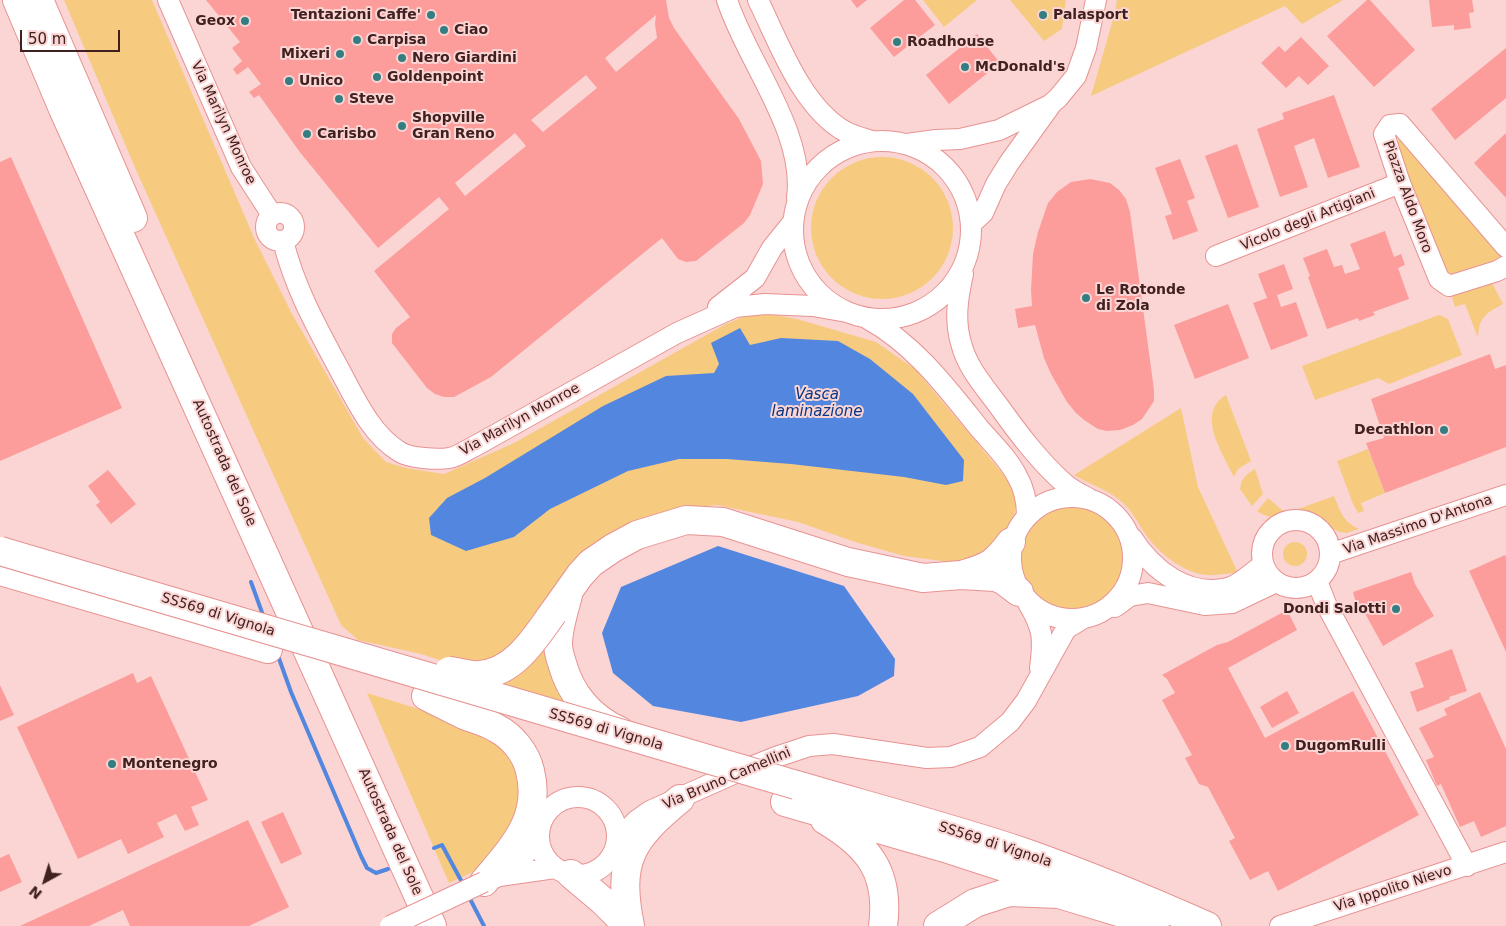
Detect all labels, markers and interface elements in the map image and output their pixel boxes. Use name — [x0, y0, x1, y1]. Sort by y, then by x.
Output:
place label: Tentazioni Caffe' — [291, 7, 421, 23]
place label: Palasport — [1053, 7, 1128, 23]
marker: Tentazioni Caffe' — [425, 9, 437, 21]
marker: Palasport — [1037, 9, 1049, 21]
place label: Geox — [195, 13, 235, 29]
marker: Geox — [239, 15, 251, 27]
scale bar — [22, 20, 122, 52]
place label: Ciao — [454, 22, 488, 38]
marker: Ciao — [438, 24, 450, 36]
text: 50 m — [28, 30, 66, 48]
place label: Carpisa — [367, 32, 426, 48]
marker: Carpisa — [351, 34, 363, 46]
place label: Roadhouse — [907, 34, 994, 50]
marker: Roadhouse — [891, 36, 903, 48]
place label: Mixeri — [281, 46, 330, 62]
marker: Mixeri — [334, 48, 346, 60]
place label: Nero Giardini — [412, 50, 517, 66]
marker: Nero Giardini — [396, 52, 408, 64]
street label: Via Marilyn Monroe — [187, 59, 259, 187]
place label: McDonald's — [975, 59, 1065, 75]
marker: McDonald's — [959, 61, 971, 73]
place label: Goldenpoint — [387, 69, 483, 85]
marker: Goldenpoint — [371, 71, 383, 83]
place label: Unico — [299, 73, 343, 89]
marker: Unico — [283, 75, 295, 87]
place label: Steve — [349, 91, 394, 107]
marker: Steve — [333, 93, 345, 105]
place label: Shopville Gran Reno — [412, 110, 495, 142]
marker: Shopville Gran Reno — [396, 120, 408, 132]
place label: Carisbo — [317, 126, 376, 142]
marker: Carisbo — [301, 128, 313, 140]
street label: Piazza Aldo Moro — [1379, 139, 1435, 255]
street label: Vicolo degli Artigiani — [1238, 185, 1378, 255]
place label: Le Rotonde di Zola — [1096, 282, 1185, 314]
marker: Le Rotonde di Zola — [1080, 292, 1092, 304]
street label: Via Marilyn Monroe — [457, 380, 583, 460]
water label: Vasca laminazione — [772, 386, 862, 421]
street label: Autostrada del Sole — [188, 397, 260, 529]
place label: Decathlon — [1354, 422, 1434, 438]
marker: Decathlon — [1438, 424, 1450, 436]
street label: Via Massimo D'Antona — [1341, 492, 1495, 558]
street label: SS569 di Vignola — [159, 590, 277, 640]
place label: Dondi Salotti — [1283, 601, 1386, 617]
marker: Dondi Salotti — [1390, 603, 1402, 615]
street label: SS569 di Vignola — [547, 706, 665, 754]
place label: DugomRulli — [1295, 738, 1386, 754]
marker: DugomRulli — [1279, 740, 1291, 752]
street label: Via Bruno Camellini — [661, 744, 793, 814]
place label: Montenegro — [122, 756, 218, 772]
marker: Montenegro — [106, 758, 118, 770]
street label: Autostrada del Sole — [354, 766, 426, 898]
street label: SS569 di Vignola — [936, 819, 1054, 871]
north arrow — [20, 856, 70, 906]
street label: Via Ippolito Nievo — [1332, 862, 1454, 916]
text: N — [26, 883, 45, 903]

